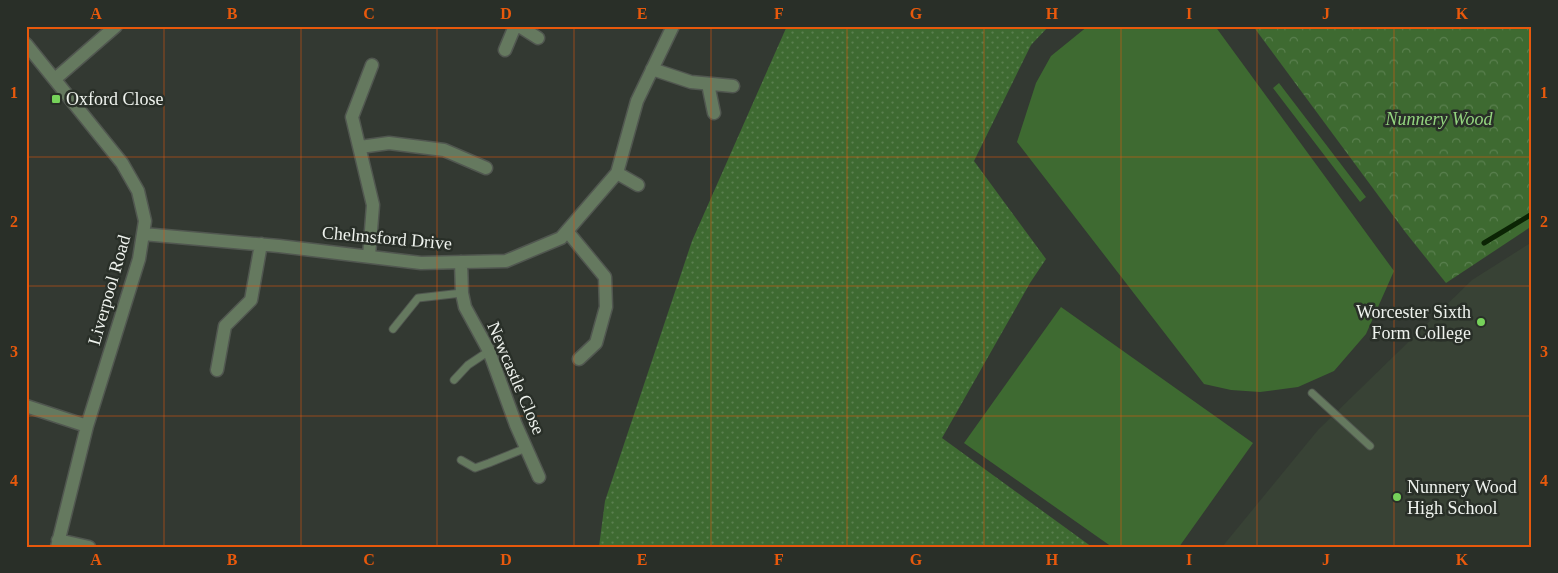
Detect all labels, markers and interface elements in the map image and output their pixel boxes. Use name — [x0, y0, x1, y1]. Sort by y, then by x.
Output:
text: A — [90, 5, 102, 22]
text: B — [227, 5, 238, 22]
text: C — [363, 5, 375, 22]
text: D — [500, 5, 512, 22]
text: E — [637, 5, 647, 22]
text: F — [774, 5, 784, 22]
text: G — [910, 5, 923, 22]
text: H — [1046, 5, 1059, 22]
text: I — [1186, 5, 1192, 22]
text: J — [1322, 5, 1330, 22]
text: K — [1456, 5, 1469, 22]
text: 1 — [10, 84, 18, 101]
text: 1 — [1540, 84, 1548, 101]
place label: Oxford Close — [66, 89, 164, 109]
marker: Oxford Close — [50, 93, 62, 105]
park label: Nunnery Wood — [1385, 109, 1493, 129]
text: 2 — [10, 213, 18, 230]
text: 2 — [1540, 213, 1548, 230]
street label: Chelmsford Drive — [321, 222, 453, 254]
street label: Liverpool Road — [84, 233, 134, 347]
place label: Worcester Sixth Form College — [1356, 302, 1471, 343]
marker: Worcester Sixth Form College — [1475, 316, 1487, 328]
street label: Newcastle Close — [483, 319, 549, 437]
text: 3 — [10, 343, 18, 360]
text: 3 — [1540, 343, 1548, 360]
text: 4 — [10, 472, 18, 489]
text: 4 — [1540, 472, 1548, 489]
place label: Nunnery Wood High School — [1407, 477, 1517, 518]
marker: Nunnery Wood High School — [1391, 491, 1403, 503]
text: A — [90, 551, 102, 568]
text: B — [227, 551, 238, 568]
text: C — [363, 551, 375, 568]
text: D — [500, 551, 512, 568]
text: E — [637, 551, 647, 568]
text: F — [774, 551, 784, 568]
text: G — [910, 551, 923, 568]
text: H — [1046, 551, 1059, 568]
text: I — [1186, 551, 1192, 568]
text: J — [1322, 551, 1330, 568]
text: K — [1456, 551, 1469, 568]

